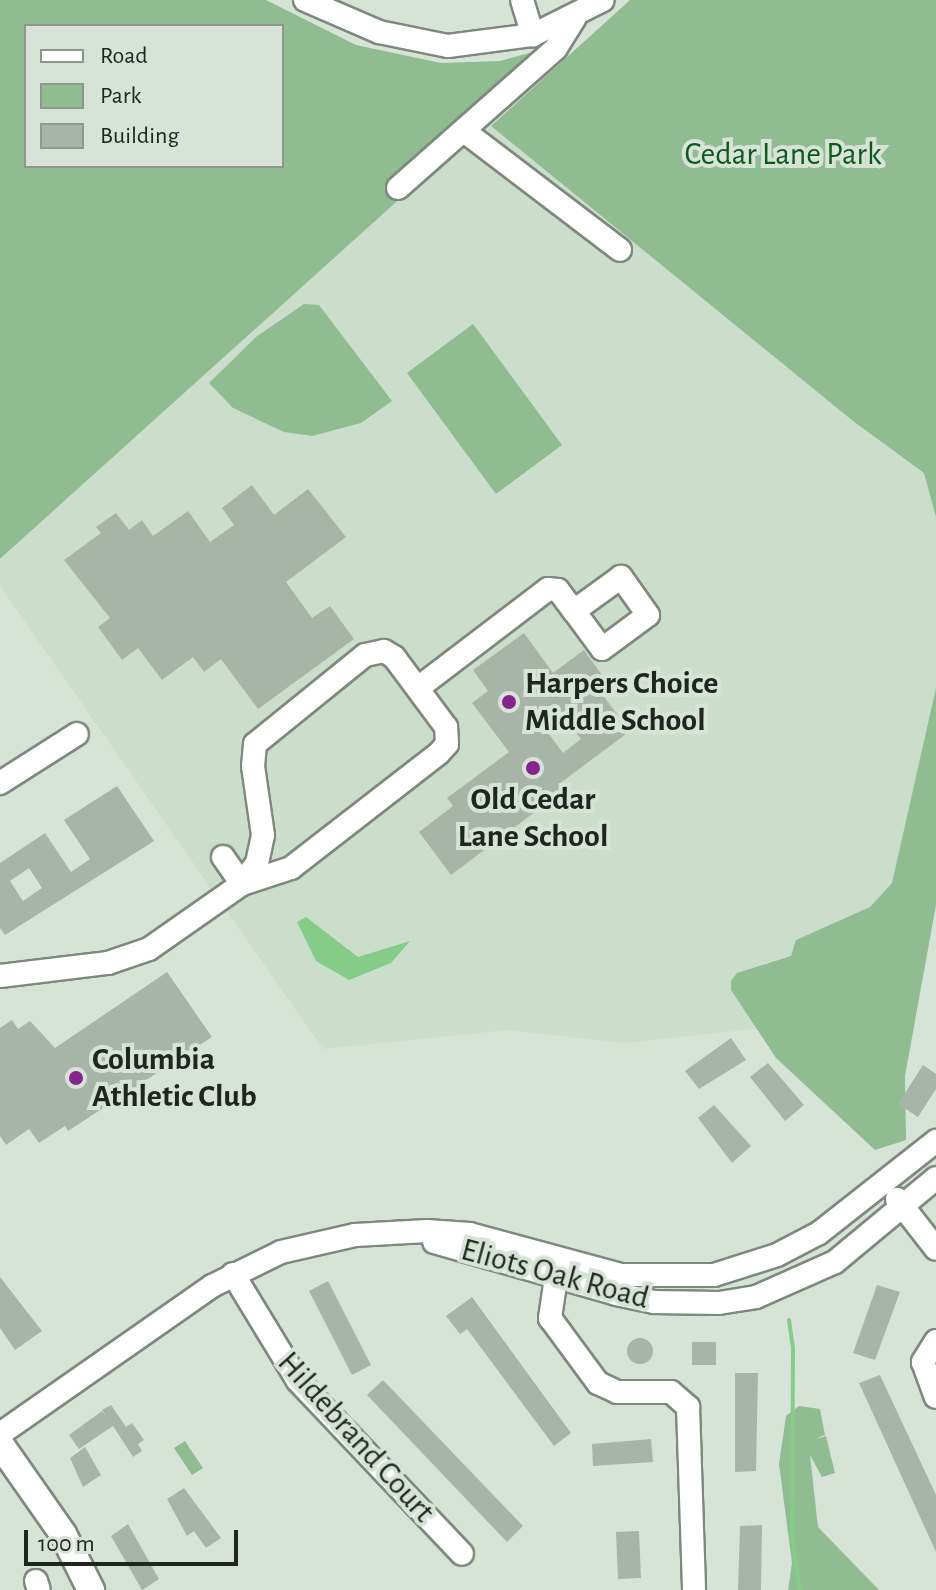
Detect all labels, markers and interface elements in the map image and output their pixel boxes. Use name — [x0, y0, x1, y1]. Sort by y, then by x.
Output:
legend — [24, 24, 284, 168]
text: Road — [100, 44, 148, 68]
text: Park — [100, 84, 141, 108]
text: Building — [100, 124, 179, 148]
park label: Cedar Lane Park — [685, 135, 881, 173]
place label: Harpers Choice Middle School — [525, 665, 718, 740]
marker: Harpers Choice Middle School — [500, 693, 518, 711]
marker: Old Cedar Lane School — [524, 759, 542, 777]
place label: Old Cedar Lane School — [458, 781, 608, 856]
place label: Columbia Athletic Club — [92, 1041, 257, 1116]
marker: Columbia Athletic Club — [67, 1069, 85, 1087]
street label: Eliots Oak Road — [457, 1231, 653, 1317]
street label: Hildebrand Court — [269, 1344, 443, 1530]
scale bar — [28, 1514, 242, 1564]
text: 100 m — [38, 1532, 95, 1556]

